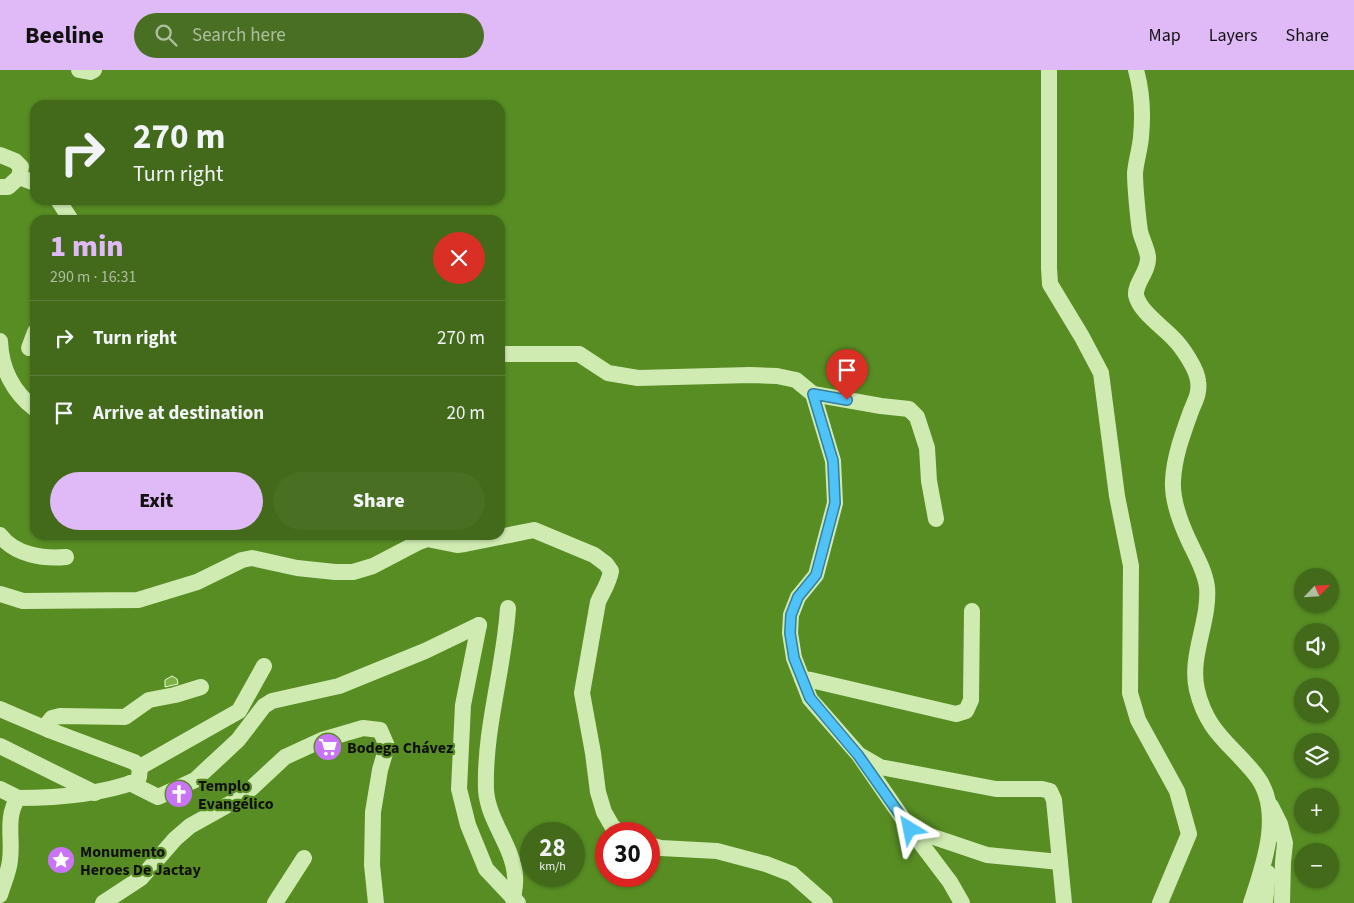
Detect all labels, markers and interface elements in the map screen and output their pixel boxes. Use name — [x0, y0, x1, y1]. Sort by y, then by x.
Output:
search box — [134, 13, 484, 58]
text: Beeline — [25, 18, 104, 53]
icon: search — [152, 21, 180, 49]
text: Search here — [192, 22, 286, 49]
text: Map — [1149, 23, 1181, 48]
text: Layers — [1209, 23, 1258, 48]
text: Share — [1286, 23, 1329, 48]
text: 270 m — [133, 112, 225, 162]
icon: right — [50, 120, 115, 185]
text: Turn right — [133, 158, 223, 190]
text: 1 min — [50, 225, 124, 268]
button: close — [433, 232, 485, 284]
text: 290 m · 16:31 — [50, 266, 137, 288]
icon: right — [50, 324, 78, 352]
text: Turn right — [93, 325, 177, 352]
text: 270 m — [437, 325, 485, 352]
pin — [826, 349, 868, 400]
icon: arrive — [833, 356, 861, 384]
icon: arrive — [50, 399, 78, 427]
text: Arrive at destination — [93, 400, 264, 427]
text: 20 m — [447, 400, 485, 427]
button: Exit — [50, 472, 263, 530]
button: Share — [273, 472, 485, 530]
north arrow — [1294, 568, 1339, 612]
map controls — [1294, 568, 1339, 888]
button: sound — [1294, 623, 1339, 668]
button: search — [1294, 678, 1339, 723]
supermarket icon: Bodega Chávez — [313, 732, 343, 762]
button: layers — [1294, 733, 1339, 778]
place label: Bodega Chávez — [347, 737, 453, 759]
place label: Templo Evangélico — [198, 775, 274, 815]
church icon: Templo Evangélico — [164, 779, 194, 809]
button: + — [1294, 788, 1339, 833]
position arrow — [883, 802, 935, 854]
speed limit sign: 30 — [595, 822, 660, 887]
text: 28 — [539, 830, 566, 866]
place label: Monumento Heroes De Jactay — [80, 841, 202, 881]
button: − — [1294, 843, 1339, 888]
place icon: Monumento Heroes De Jactay — [46, 845, 76, 875]
text: km/h — [539, 858, 566, 875]

